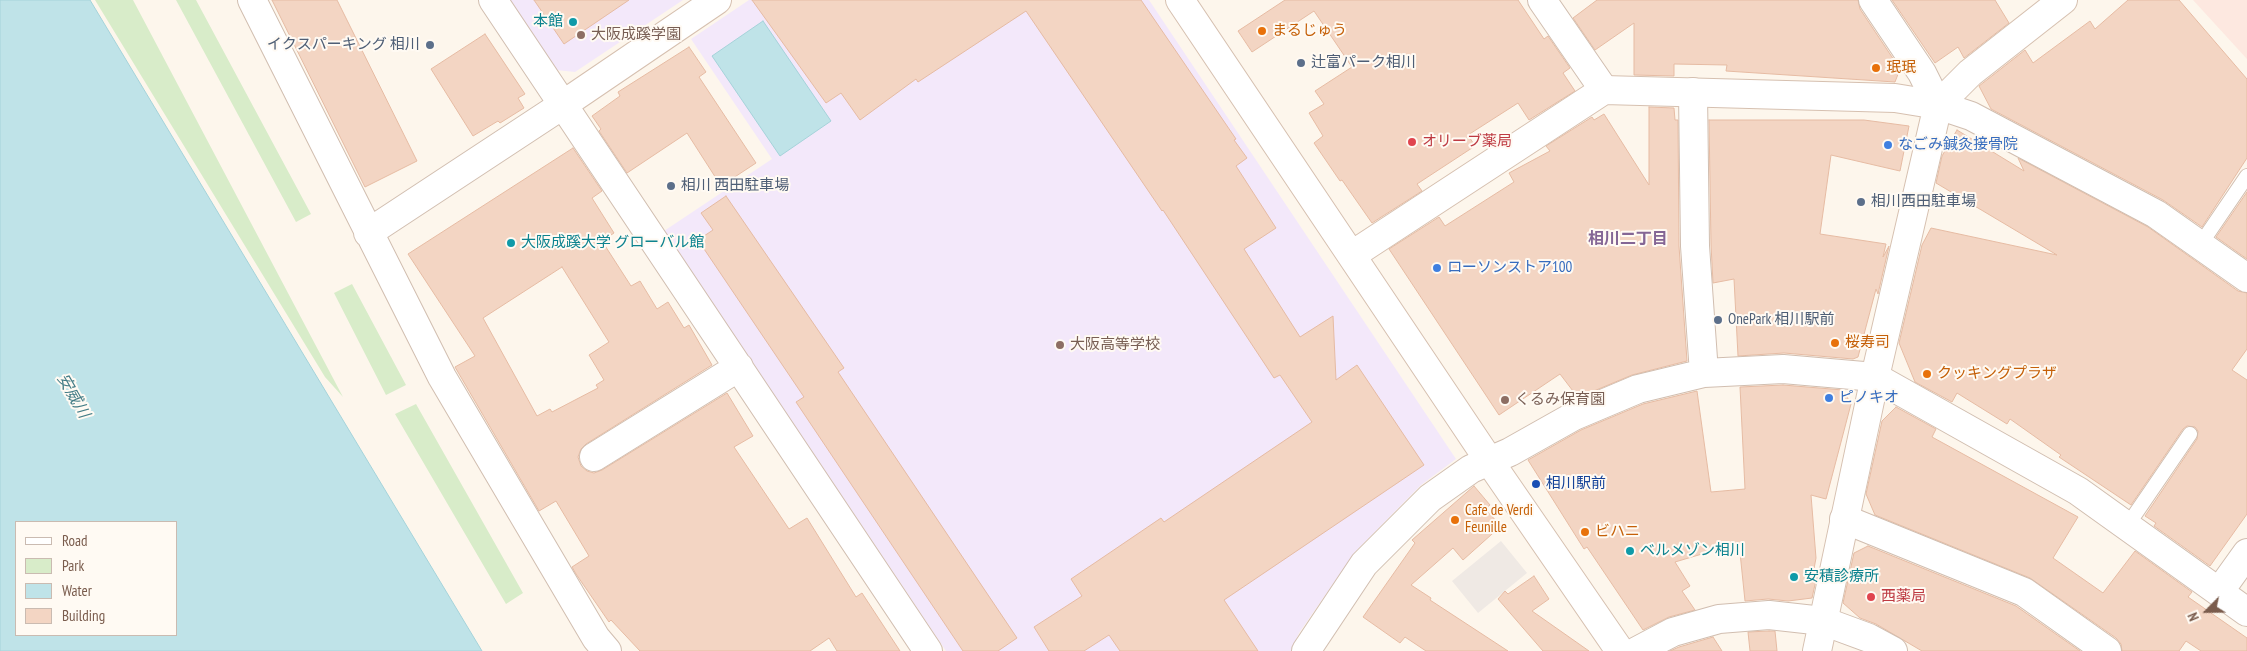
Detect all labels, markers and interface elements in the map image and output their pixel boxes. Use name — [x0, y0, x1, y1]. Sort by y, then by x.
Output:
place label: 本館 — [533, 13, 563, 31]
marker: 本館 — [567, 16, 579, 28]
place label: まるじゅう — [1272, 22, 1347, 40]
marker: まるじゅう — [1256, 25, 1268, 37]
place label: 大阪成蹊学園 — [591, 26, 681, 44]
marker: 大阪成蹊学園 — [575, 29, 587, 41]
place label: イクスパーキング 相川 — [267, 36, 420, 54]
marker: イクスパーキング 相川 — [424, 39, 436, 51]
place label: 辻富パーク相川 — [1311, 54, 1416, 72]
marker: 辻富パーク相川 — [1295, 57, 1307, 69]
place label: 珉珉 — [1886, 59, 1916, 77]
marker: 珉珉 — [1870, 62, 1882, 74]
place label: オリーブ薬局 — [1422, 133, 1512, 151]
marker: オリーブ薬局 — [1406, 136, 1418, 148]
place label: なごみ鍼灸接骨院 — [1898, 136, 2018, 154]
marker: なごみ鍼灸接骨院 — [1882, 139, 1894, 151]
place label: 相川 西田駐車場 — [681, 177, 789, 195]
marker: 相川 西田駐車場 — [665, 180, 677, 192]
place label: 相川西田駐車場 — [1871, 193, 1976, 211]
marker: 相川西田駐車場 — [1855, 196, 1867, 208]
district label: 相川二丁目 — [1588, 229, 1668, 249]
place label: 大阪成蹊大学 グローバル館 — [521, 234, 704, 252]
marker: 大阪成蹊大学 グローバル館 — [505, 237, 517, 249]
place label: ローソンストア100 — [1447, 259, 1572, 277]
marker: ローソンストア100 — [1431, 262, 1443, 274]
place label: OnePark 相川駅前 — [1728, 311, 1834, 329]
marker: OnePark 相川駅前 — [1712, 314, 1724, 326]
place label: 桜寿司 — [1845, 334, 1890, 352]
place label: 大阪高等学校 — [1070, 336, 1160, 354]
marker: 桜寿司 — [1829, 337, 1841, 349]
marker: 大阪高等学校 — [1054, 339, 1066, 351]
place label: クッキングプラザ — [1937, 365, 2057, 383]
marker: クッキングプラザ — [1921, 368, 1933, 380]
water label: 安威川 — [53, 370, 93, 422]
place label: ピノキオ — [1839, 389, 1899, 407]
place label: くるみ保育園 — [1515, 391, 1605, 409]
marker: ピノキオ — [1823, 392, 1835, 404]
marker: くるみ保育園 — [1499, 394, 1511, 406]
place label: 相川駅前 — [1546, 475, 1606, 493]
marker: 相川駅前 — [1530, 478, 1542, 490]
place label: Cafe de Verdi Feunille — [1465, 502, 1533, 537]
marker: Cafe de Verdi Feunille — [1449, 514, 1461, 526]
legend — [15, 521, 178, 636]
place label: ビハニ — [1595, 523, 1640, 541]
marker: ビハニ — [1579, 526, 1591, 538]
text: Road — [62, 531, 88, 550]
place label: ベルメゾン相川 — [1640, 542, 1745, 560]
marker: ベルメゾン相川 — [1624, 545, 1636, 557]
text: Park — [62, 556, 84, 575]
place label: 安積診療所 — [1804, 568, 1879, 586]
marker: 安積診療所 — [1788, 571, 1800, 583]
text: Water — [62, 581, 92, 600]
north arrow — [2182, 586, 2232, 636]
place label: 西薬局 — [1881, 588, 1926, 606]
marker: 西薬局 — [1865, 591, 1877, 603]
text: Building — [62, 606, 105, 625]
text: N — [2183, 610, 2203, 624]

